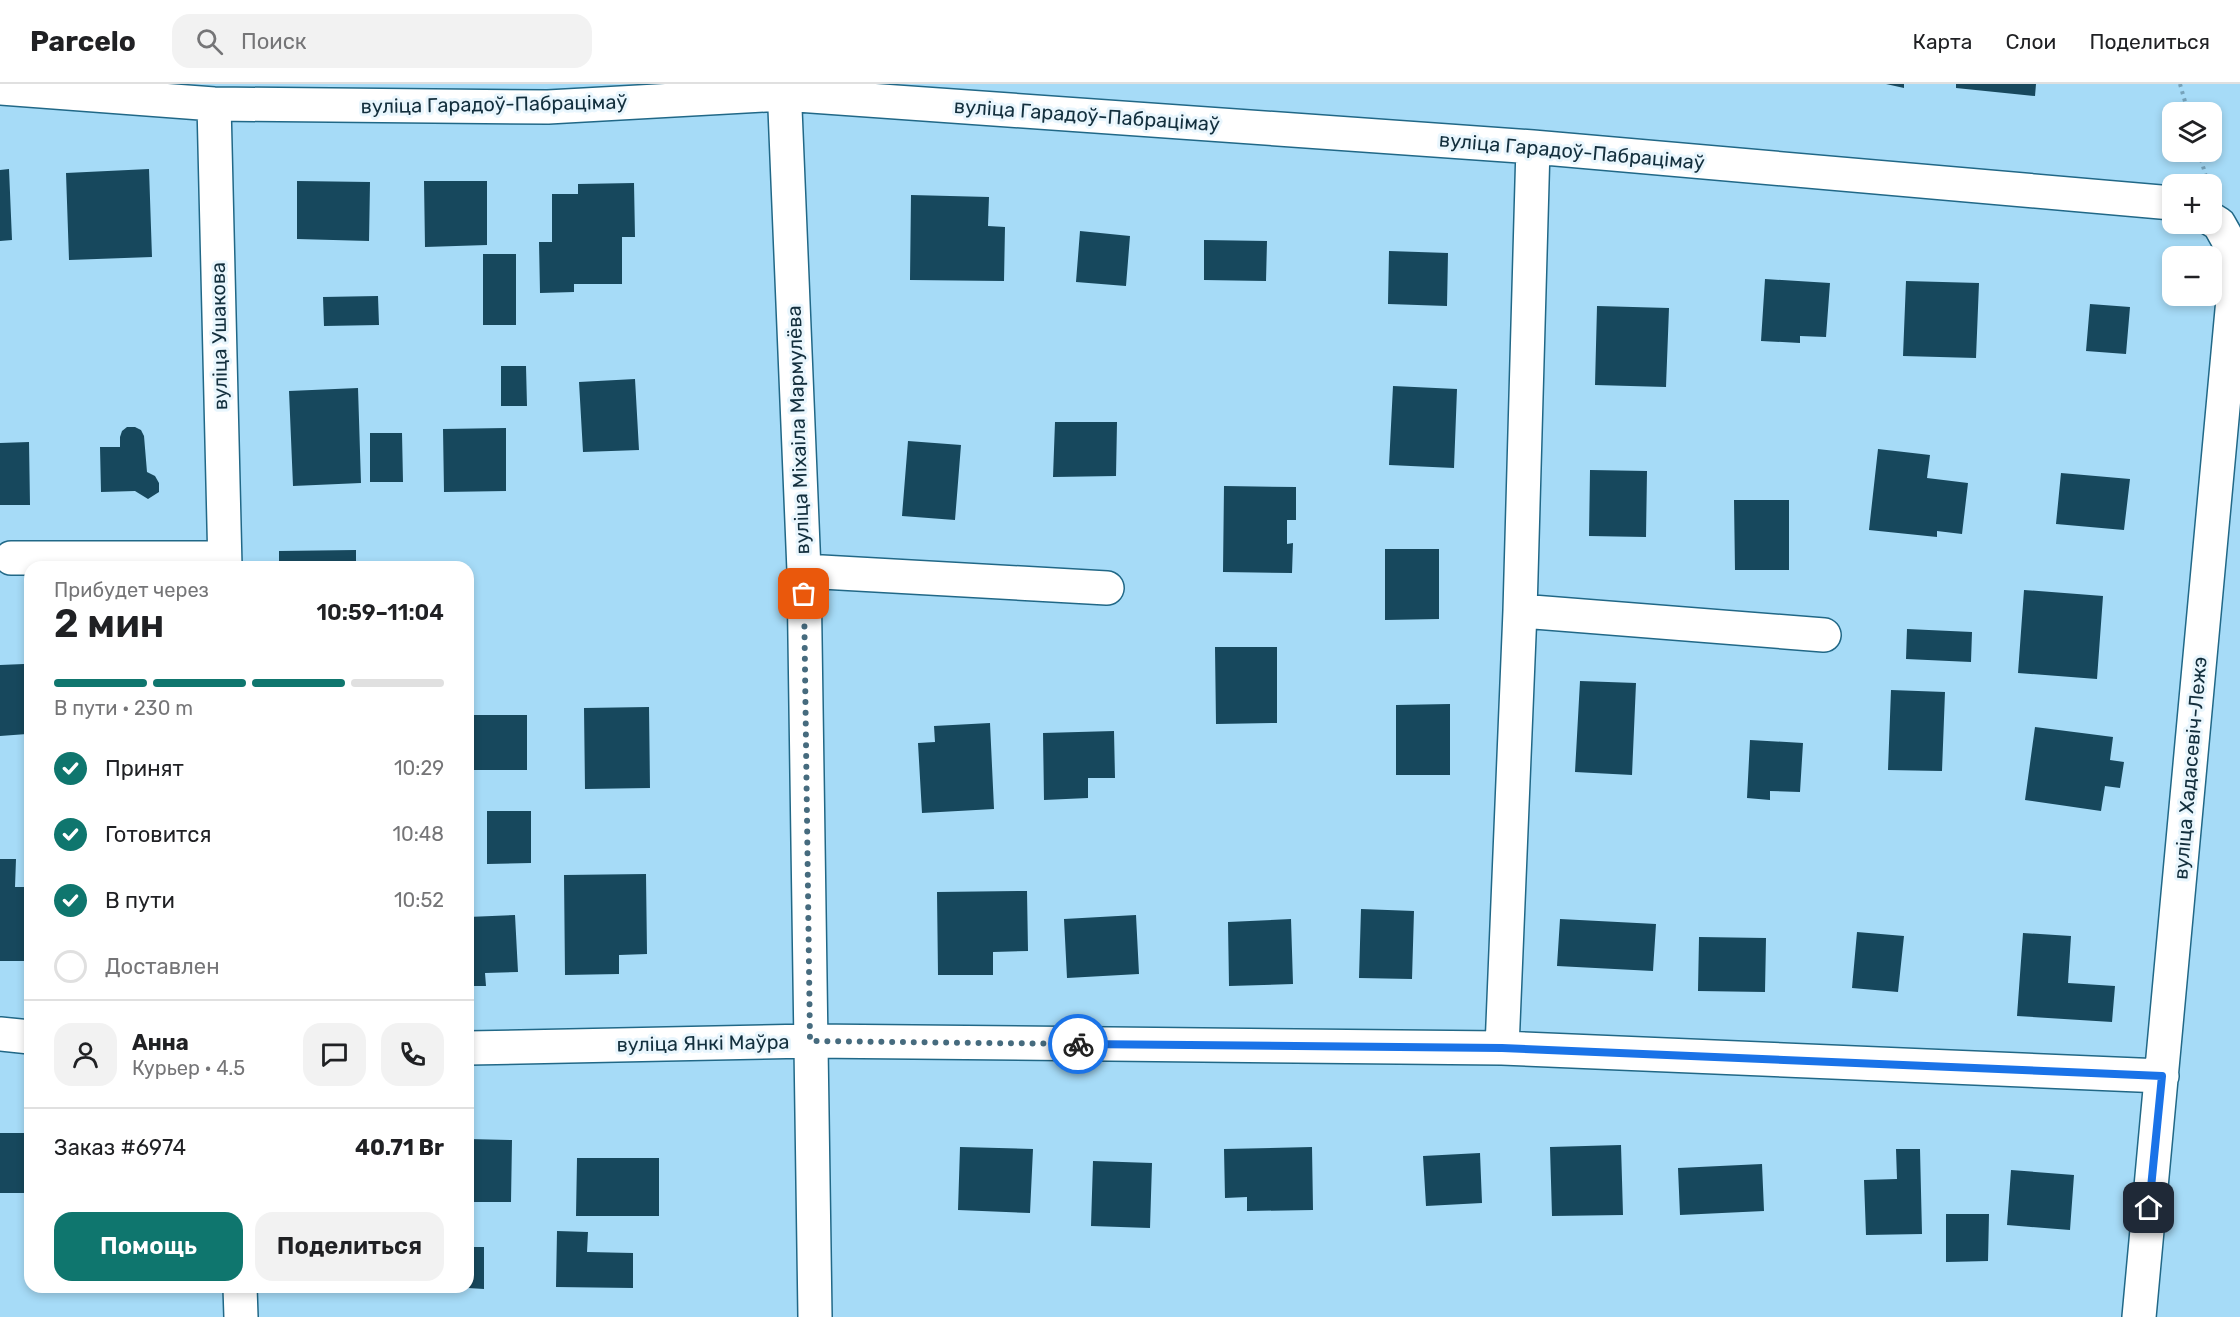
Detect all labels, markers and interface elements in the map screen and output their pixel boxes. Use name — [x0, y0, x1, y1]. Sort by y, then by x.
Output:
search box — [172, 14, 592, 68]
text: Parcelo — [30, 25, 136, 58]
icon: search — [193, 25, 226, 58]
text: Поиск — [241, 28, 307, 55]
text: Карта — [1912, 29, 1972, 54]
text: Слои — [2005, 29, 2056, 54]
text: Поделиться — [2089, 29, 2210, 54]
street label: вуліца Гарадоў-Пабрацімаў — [360, 90, 628, 118]
street label: вуліца Гарадоў-Пабрацімаў — [953, 94, 1221, 136]
map controls — [2162, 102, 2222, 306]
button: layers — [2162, 102, 2222, 162]
street label: вуліца Гарадоў-Пабрацімаў — [1438, 127, 1706, 175]
button: + — [2162, 174, 2222, 234]
button: − — [2162, 246, 2222, 306]
street label: вуліца Ушакова — [206, 262, 232, 410]
street label: вуліца Міхаіла Мармулёва — [782, 305, 814, 555]
pin — [778, 568, 829, 619]
icon: bag — [787, 577, 820, 610]
text: Прибудет через — [54, 578, 209, 602]
text: 10:59–11:04 — [316, 599, 444, 626]
text: 2 мин — [54, 601, 164, 647]
street label: вуліца Хадасевіч-Лежэ — [2168, 655, 2212, 881]
text: В пути · 230 m — [54, 696, 193, 720]
icon: check — [54, 752, 87, 785]
text: Принят — [105, 755, 184, 782]
text: 10:29 — [394, 756, 444, 780]
icon: check — [54, 818, 87, 851]
text: Готовится — [105, 821, 211, 848]
text: 10:48 — [392, 822, 444, 846]
icon: check — [54, 884, 87, 917]
text: В пути — [105, 887, 175, 914]
text: 10:52 — [394, 888, 444, 912]
text: Доставлен — [105, 953, 220, 980]
courier — [1048, 1014, 1108, 1074]
button: person — [54, 1023, 117, 1086]
button: chat — [303, 1023, 366, 1086]
button: phone — [381, 1023, 444, 1086]
icon: bike — [1062, 1028, 1095, 1061]
text: Анна — [132, 1029, 189, 1056]
street label: вуліца Янкі Маўра — [616, 1029, 790, 1057]
text: Курьер · 4.5 — [132, 1056, 245, 1080]
text: Заказ #6974 — [54, 1134, 186, 1161]
text: 40.71 Br — [355, 1134, 444, 1161]
pin — [2123, 1182, 2174, 1233]
icon: home — [2132, 1191, 2165, 1224]
button: Помощь — [54, 1212, 243, 1281]
button: Поделиться — [255, 1212, 444, 1281]

